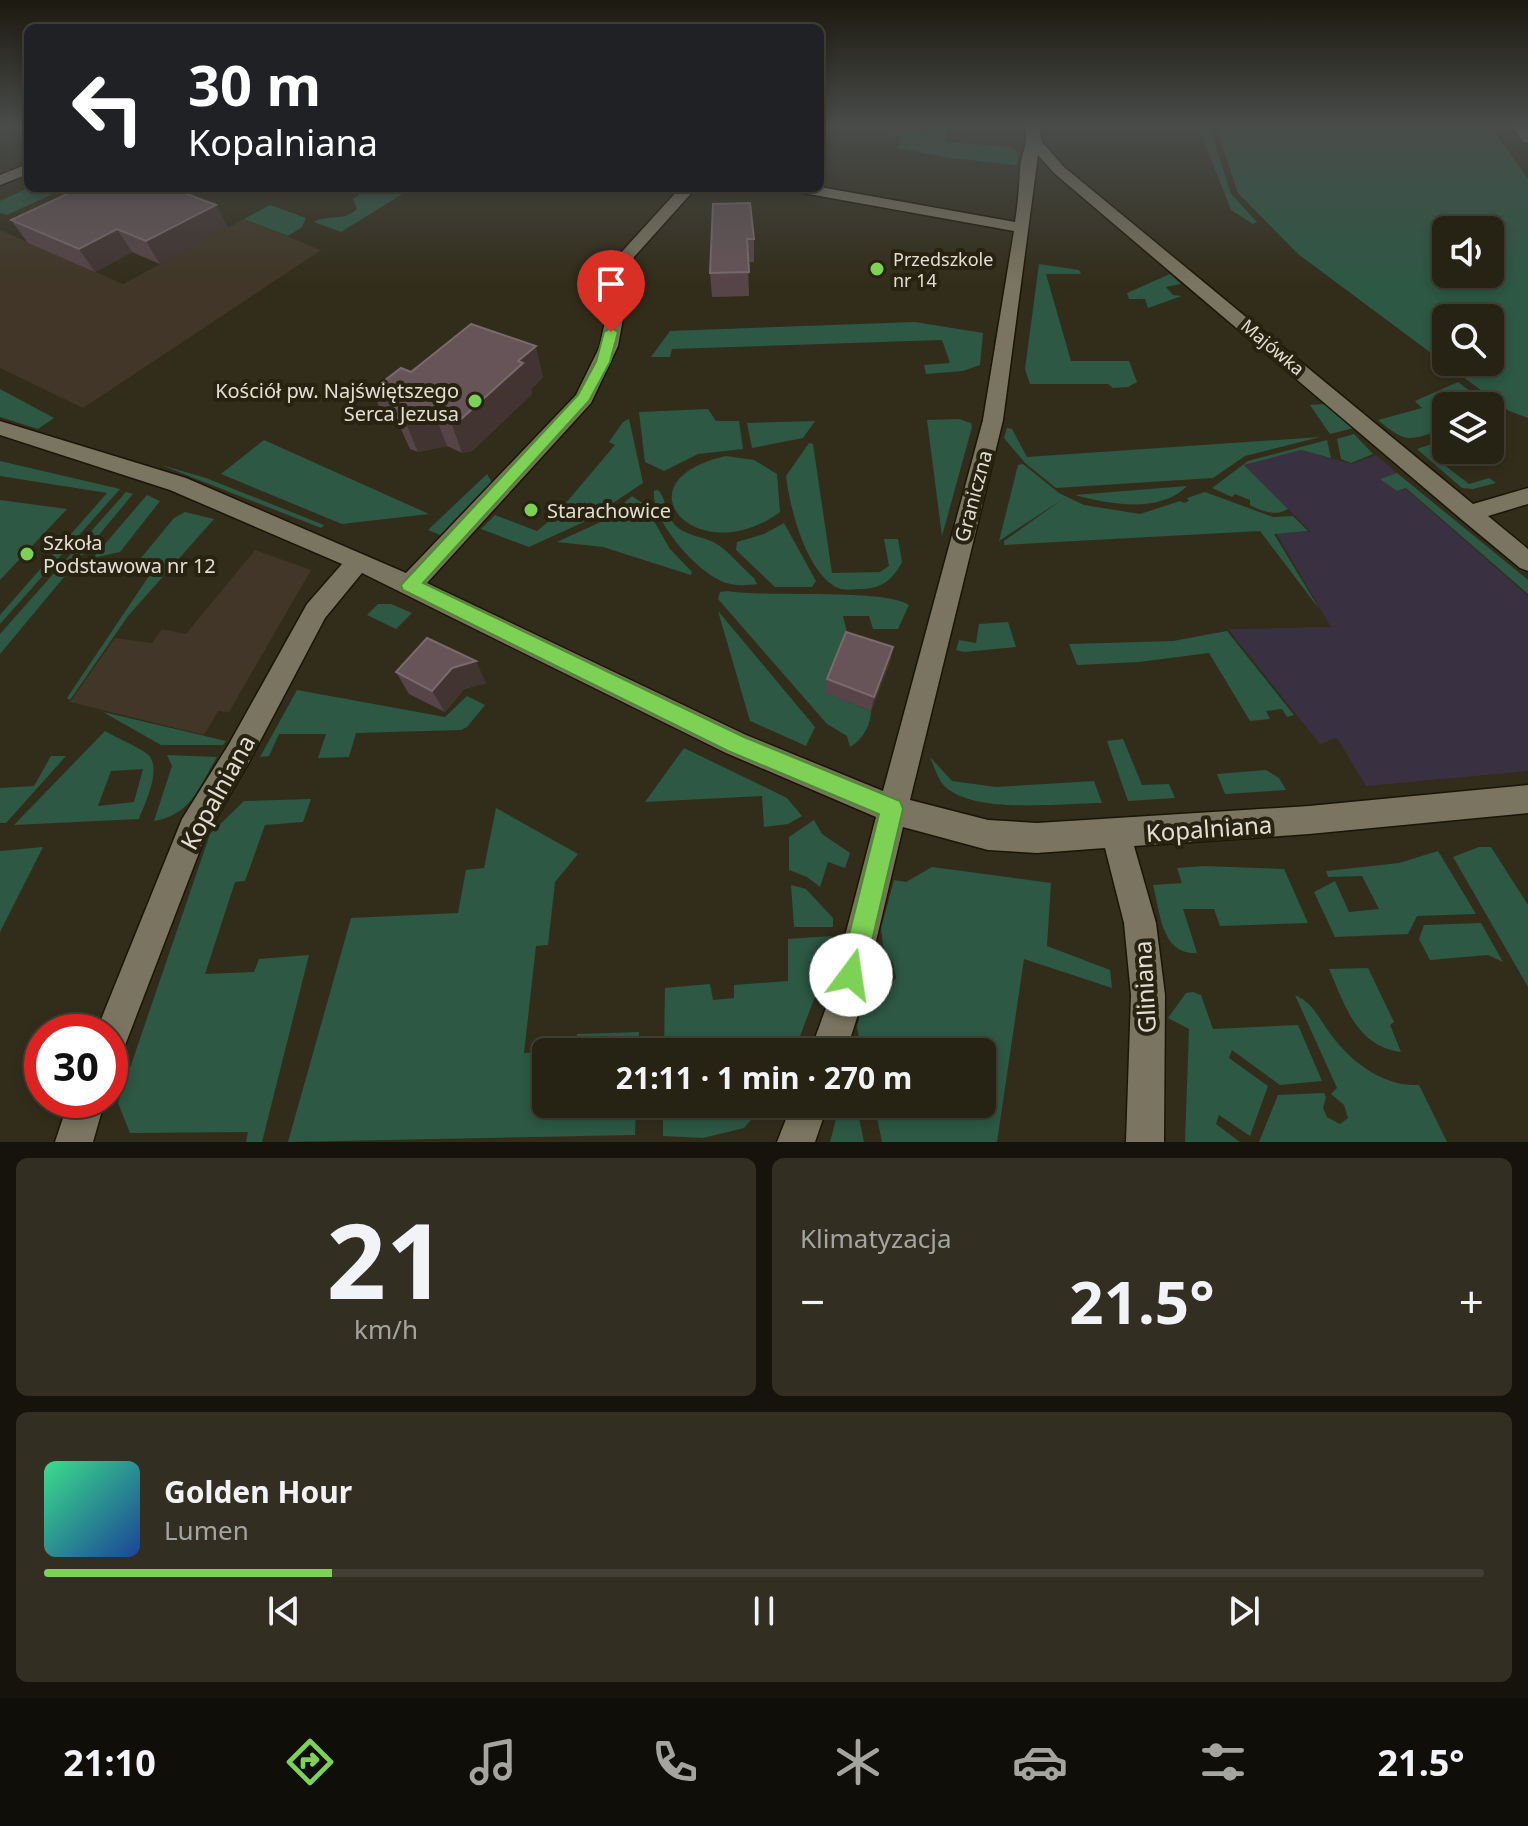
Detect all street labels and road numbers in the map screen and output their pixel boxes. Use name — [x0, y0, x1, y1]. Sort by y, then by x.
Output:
street label: Majówka — [1236, 314, 1310, 380]
street label: Graniczna — [948, 447, 998, 545]
street label: Kopalniana — [172, 729, 262, 855]
street label: Kopalniana — [1145, 807, 1273, 849]
street label: Gliniana — [1125, 940, 1163, 1034]

